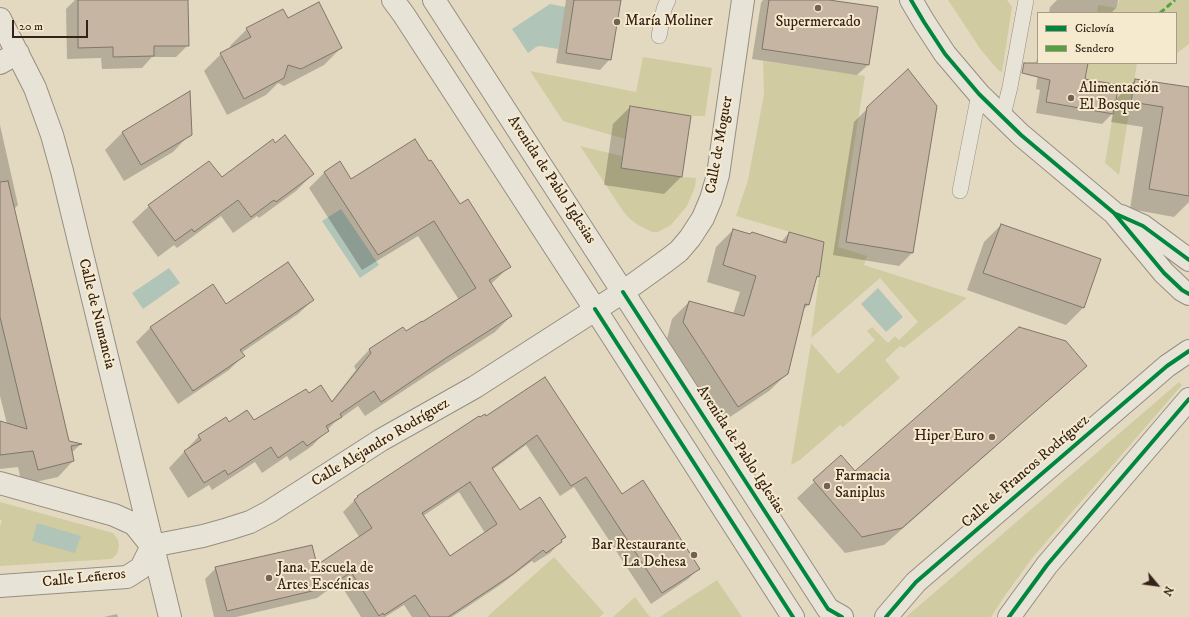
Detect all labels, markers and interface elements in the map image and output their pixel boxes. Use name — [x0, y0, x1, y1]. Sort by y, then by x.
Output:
marker: Supermercado — [813, 3, 823, 13]
scale bar — [14, 12, 90, 38]
legend — [1037, 12, 1177, 64]
place label: María Moliner — [625, 13, 713, 31]
place label: Supermercado — [775, 14, 861, 32]
marker: María Moliner — [612, 17, 622, 27]
text: 20 m — [19, 19, 43, 34]
text: Ciclovía — [1075, 21, 1114, 36]
text: Sendero — [1075, 41, 1114, 56]
place label: Alimentación El Bosque — [1079, 80, 1159, 115]
marker: Alimentación El Bosque — [1066, 93, 1076, 103]
street label: Calle de Moguer — [703, 95, 737, 195]
street label: Avenida de Pablo Iglesias — [503, 113, 599, 247]
street label: Calle de Numancia — [74, 257, 118, 371]
street label: Avenida de Pablo Iglesias — [692, 383, 788, 517]
street label: Calle Alejandro Rodríguez — [309, 395, 453, 491]
street label: Calle de Francos Rodríguez — [959, 412, 1093, 532]
place label: Hiper Euro — [914, 428, 984, 446]
marker: Hiper Euro — [987, 432, 997, 442]
place label: Farmacia Saniplus — [835, 468, 890, 503]
marker: Farmacia Saniplus — [822, 481, 832, 491]
place label: Bar Restaurante La Dehesa — [591, 537, 686, 572]
marker: Bar Restaurante La Dehesa — [689, 550, 699, 560]
place label: Jana. Escuela de Artes Escénicas — [277, 560, 373, 595]
north arrow — [1137, 565, 1177, 605]
street label: Calle Leñeros — [41, 566, 127, 592]
marker: Jana. Escuela de Artes Escénicas — [264, 573, 274, 583]
text: N — [1159, 583, 1176, 598]

